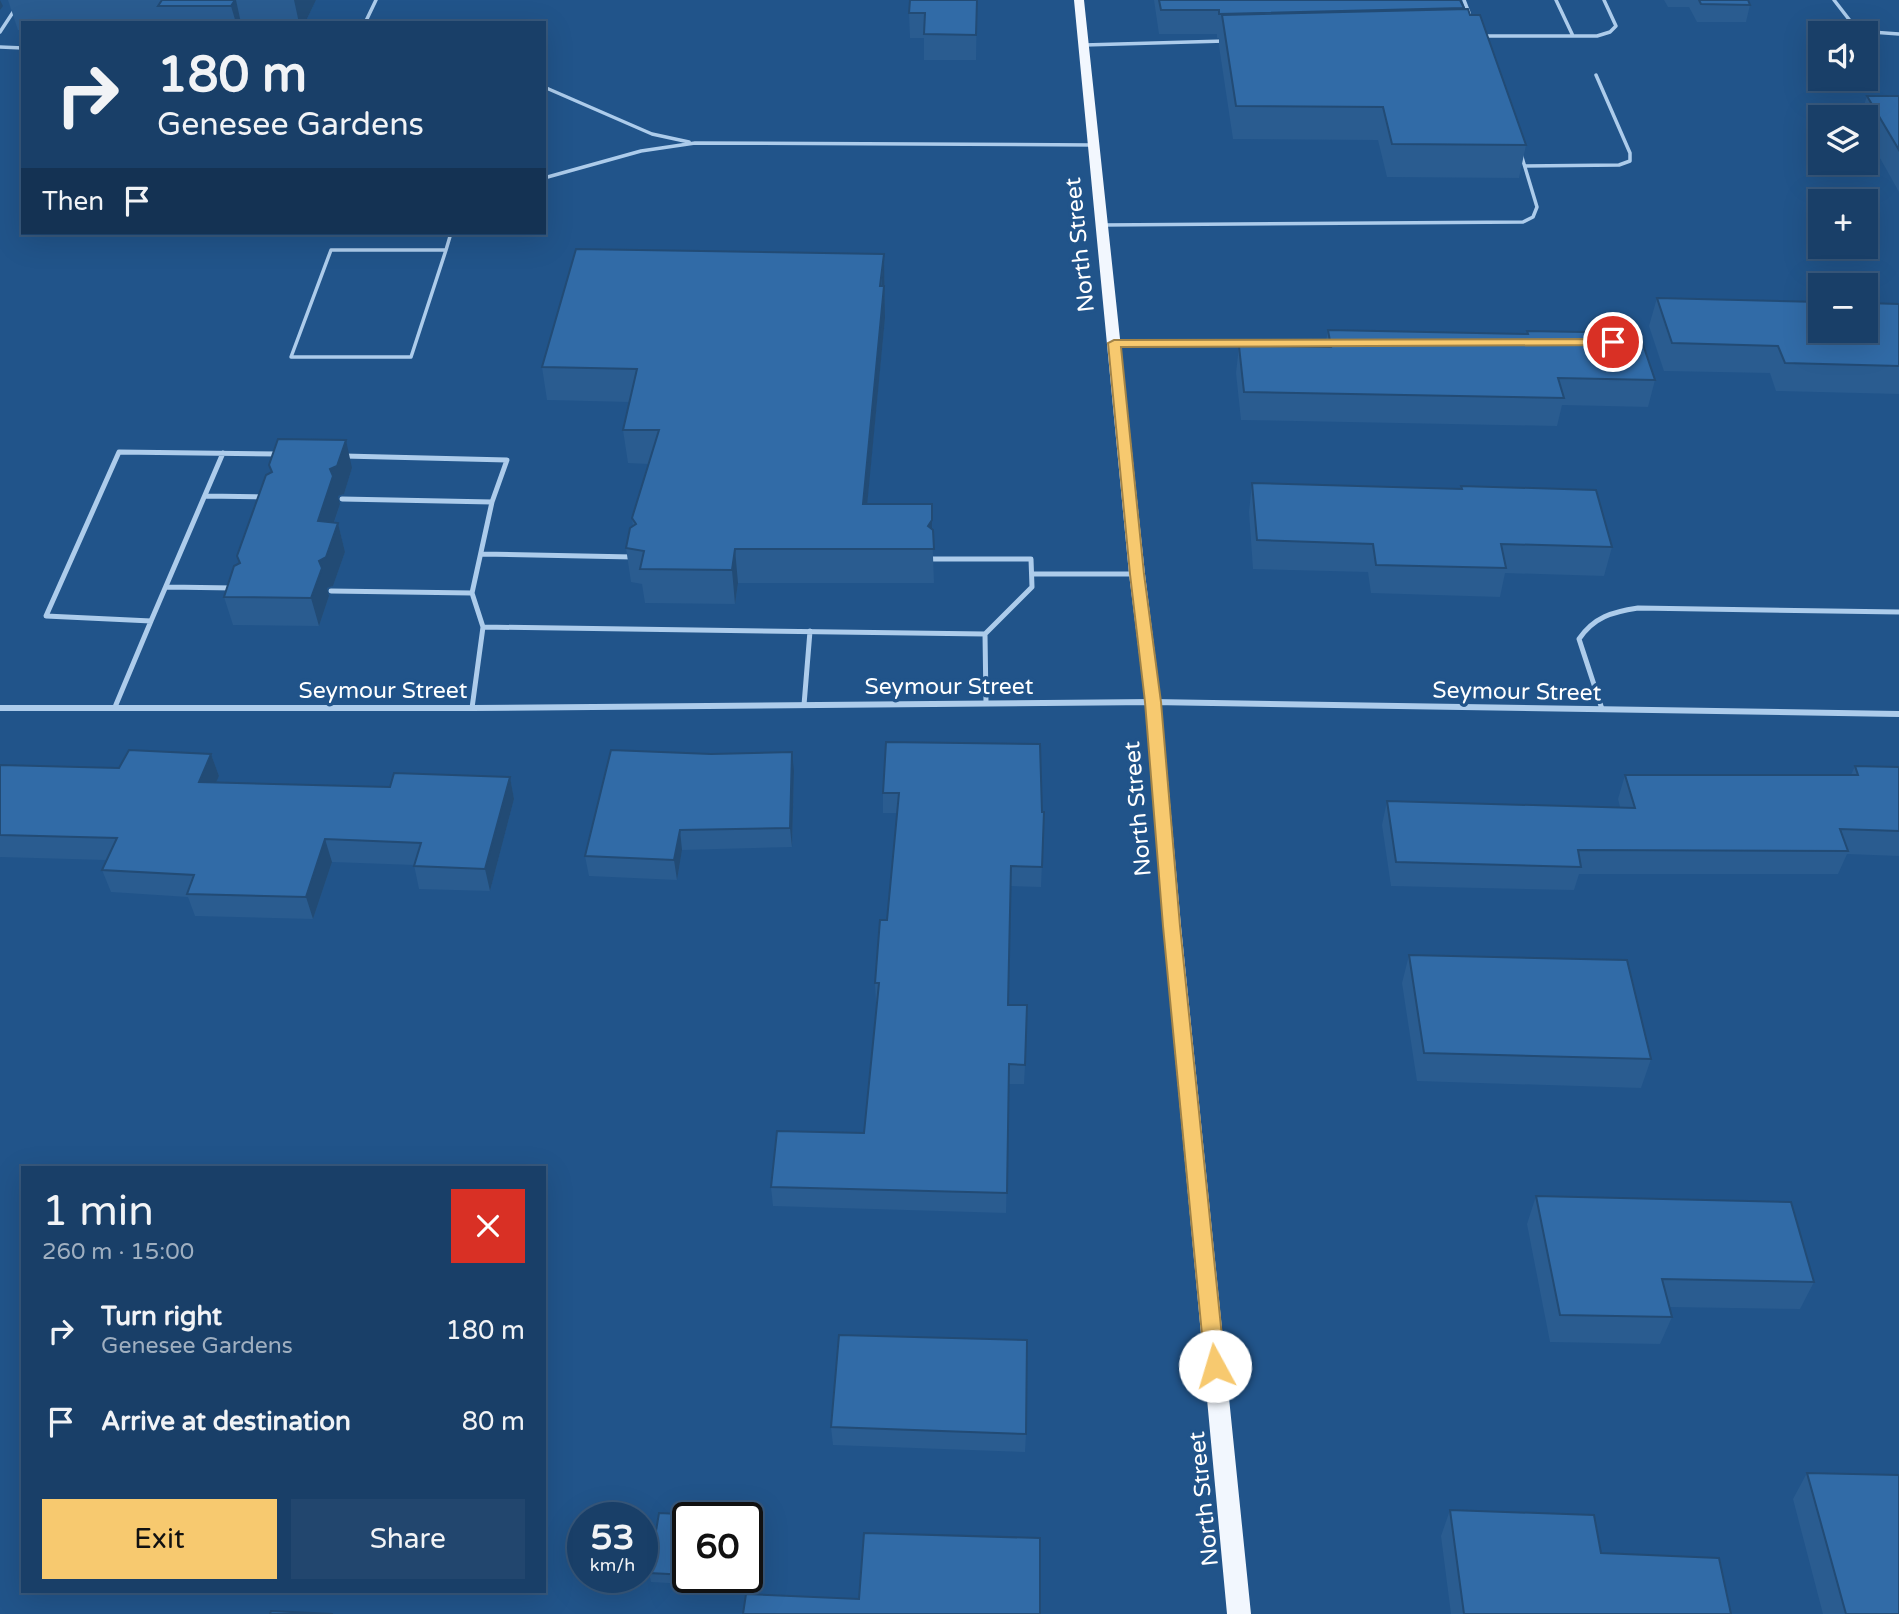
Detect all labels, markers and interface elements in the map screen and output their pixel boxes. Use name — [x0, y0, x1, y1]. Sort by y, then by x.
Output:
map controls — [1808, 21, 1878, 343]
button: sound — [1808, 21, 1878, 91]
text: 180 m — [157, 46, 307, 105]
icon: right — [42, 49, 133, 140]
button: layers — [1808, 105, 1878, 175]
text: Genesee Gardens — [157, 106, 424, 144]
street label: North Street — [1059, 176, 1101, 314]
icon: arrive — [118, 182, 156, 220]
text: Then — [42, 186, 104, 217]
button: + — [1808, 189, 1878, 259]
button: − — [1808, 273, 1878, 343]
pin — [1583, 312, 1643, 372]
icon: arrive — [1594, 323, 1632, 361]
street label: Seymour Street — [864, 673, 1034, 701]
street label: Seymour Street — [298, 677, 468, 705]
street label: Seymour Street — [1432, 677, 1602, 707]
street label: North Street — [1118, 740, 1158, 878]
text: 1 min — [42, 1186, 154, 1237]
button: close — [451, 1189, 525, 1263]
text: 260 m · 15:00 — [42, 1238, 194, 1266]
text: Turn right — [101, 1301, 222, 1332]
icon: right — [42, 1312, 80, 1350]
text: 180 m — [445, 1315, 525, 1346]
position arrow — [1178, 1329, 1252, 1403]
text: Genesee Gardens — [101, 1332, 293, 1360]
icon: arrive — [42, 1403, 80, 1441]
text: Arrive at destination — [101, 1406, 351, 1437]
text: 80 m — [462, 1406, 525, 1437]
street label: North Street — [1183, 1430, 1225, 1568]
button: Exit — [42, 1499, 277, 1579]
button: Share — [291, 1499, 525, 1579]
speed limit sign: 60 — [672, 1502, 763, 1593]
text: 53 — [591, 1517, 634, 1559]
text: km/h — [590, 1554, 635, 1576]

